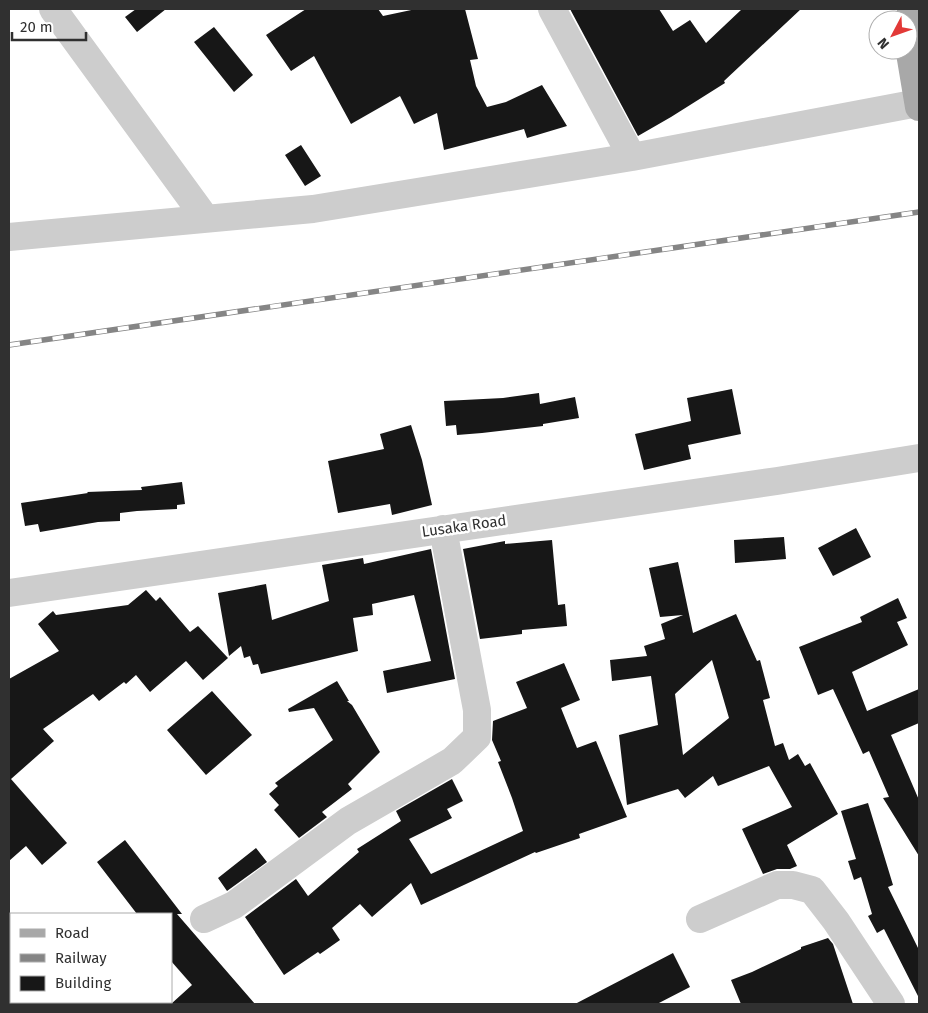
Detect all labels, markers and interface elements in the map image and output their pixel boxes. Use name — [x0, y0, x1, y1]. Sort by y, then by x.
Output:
scale bar — [12, 10, 86, 42]
north arrow — [868, 10, 918, 60]
text: 20 m — [20, 18, 53, 36]
text: N — [874, 34, 893, 52]
street label: Lusaka Road — [421, 511, 507, 541]
legend — [10, 913, 172, 1003]
text: Road — [55, 924, 90, 942]
text: Railway — [55, 949, 107, 967]
text: Building — [55, 974, 111, 992]

